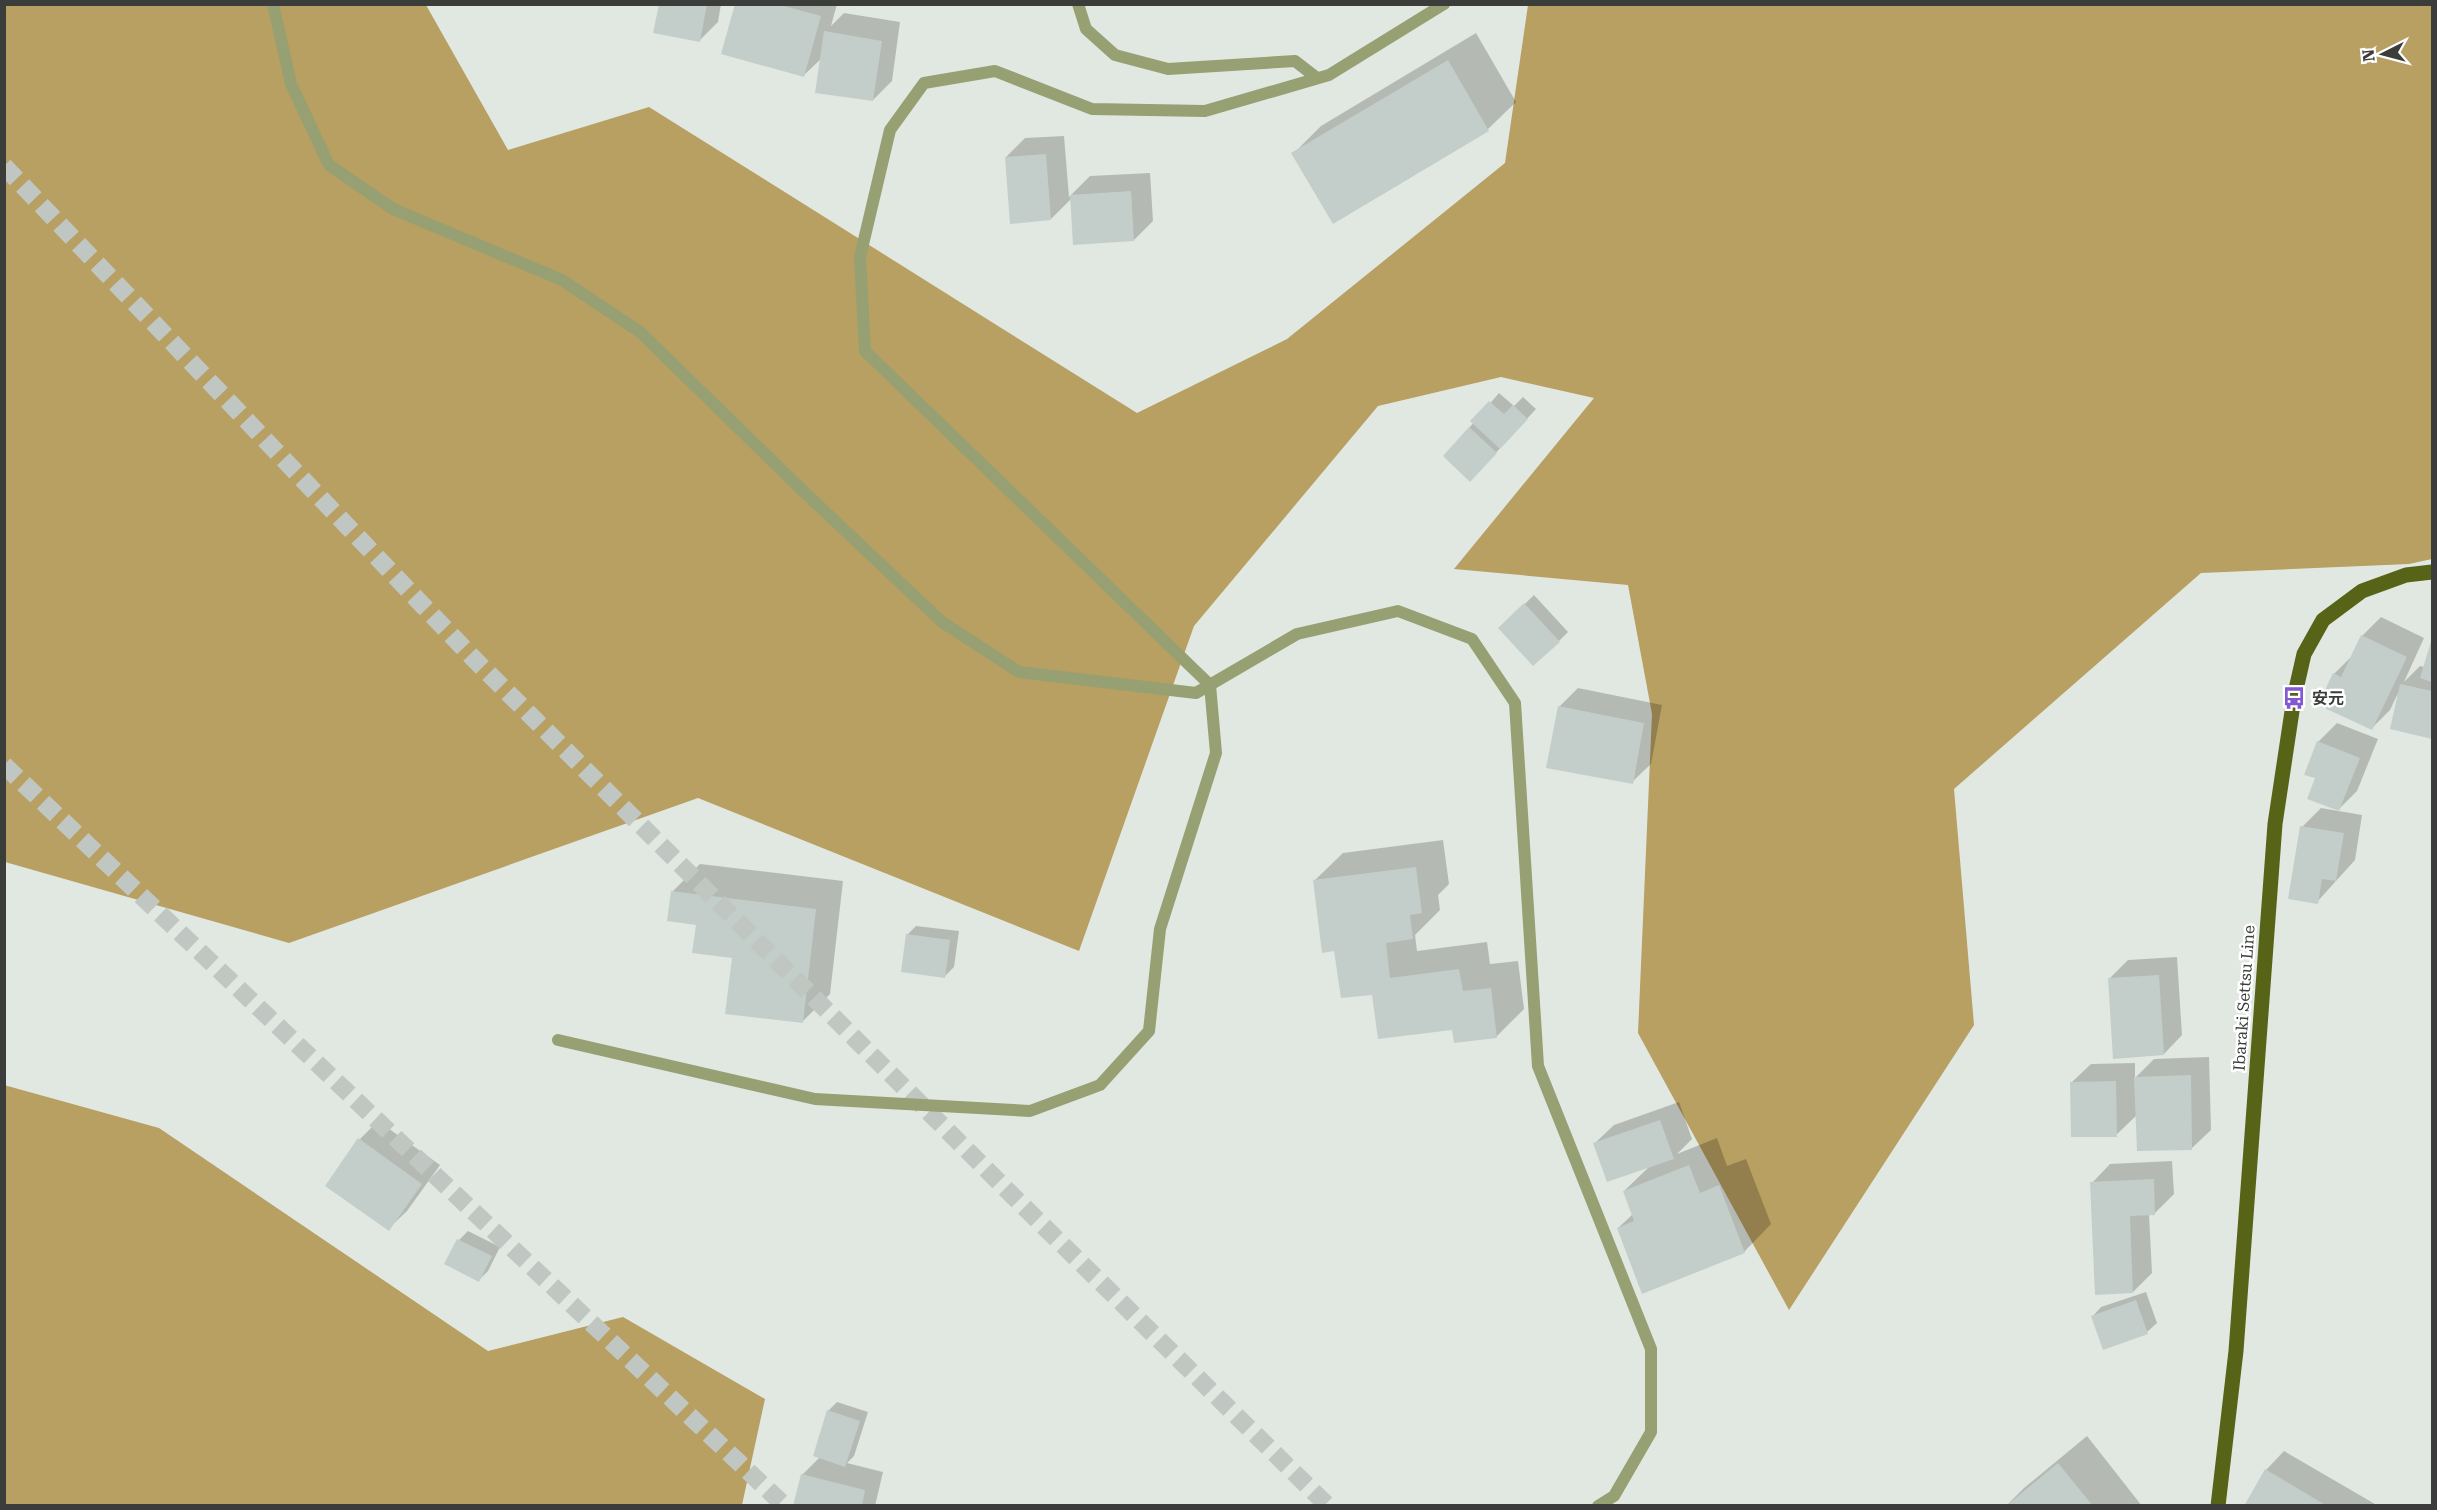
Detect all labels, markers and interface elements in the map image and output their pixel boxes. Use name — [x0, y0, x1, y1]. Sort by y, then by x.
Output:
north arrow — [2353, 24, 2413, 84]
text: N — [2358, 48, 2379, 63]
bus stop icon: 安元 — [2281, 685, 2307, 711]
place label: 安元 — [2312, 689, 2344, 708]
street label: Ibaraki Settsu Line — [2229, 924, 2259, 1071]

